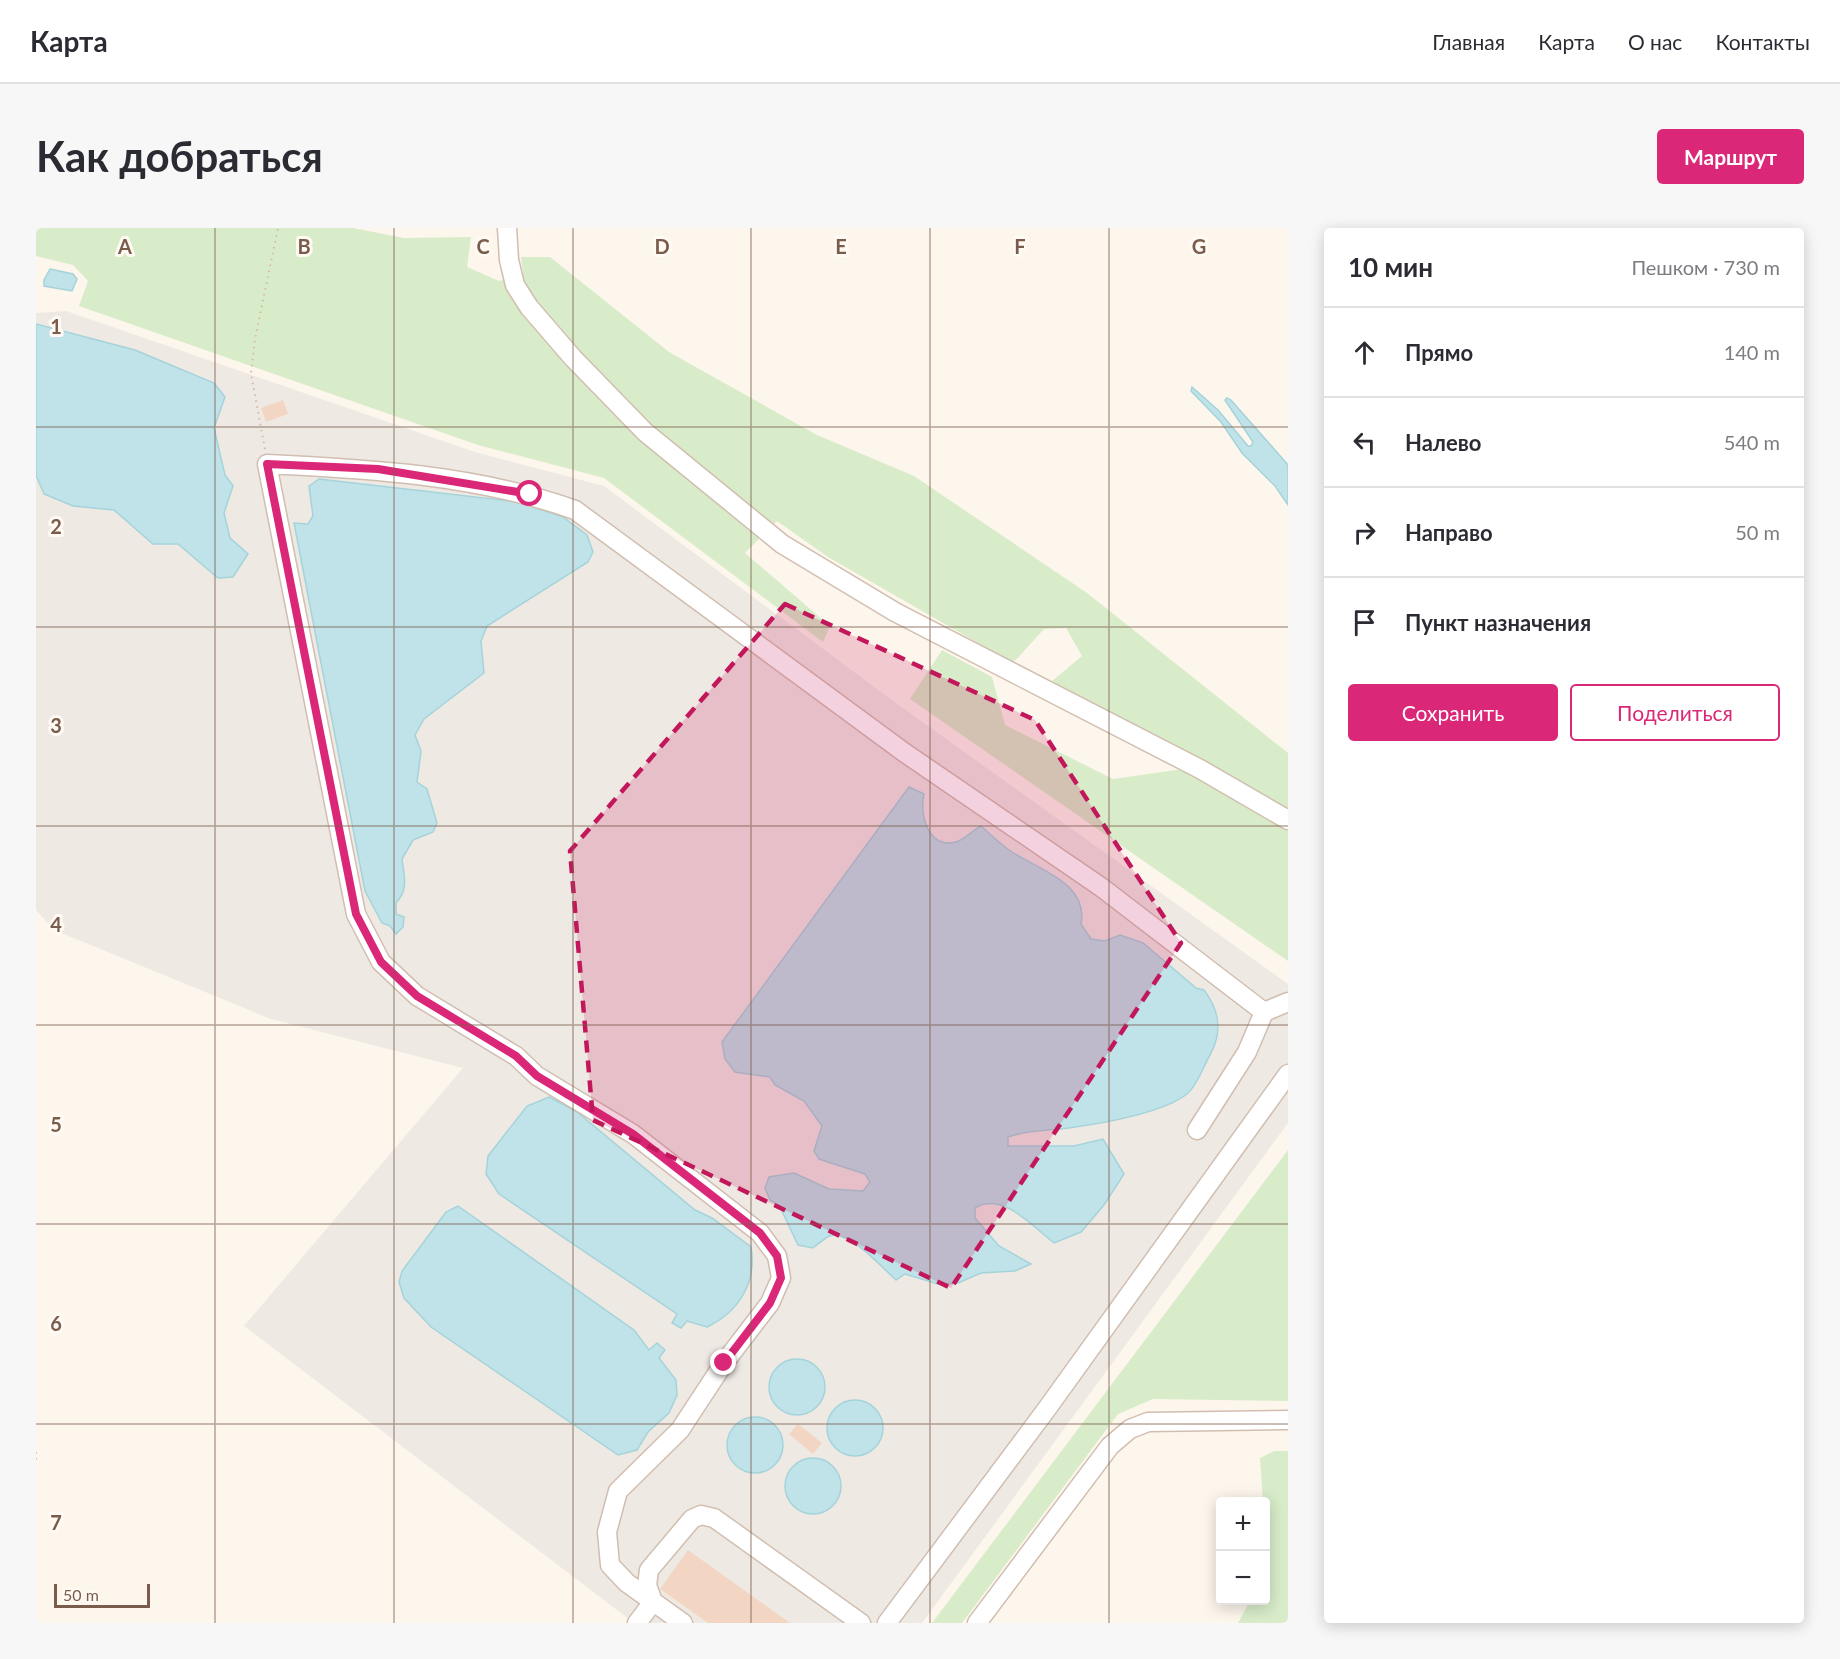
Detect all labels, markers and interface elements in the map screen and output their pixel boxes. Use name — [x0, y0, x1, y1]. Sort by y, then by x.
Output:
text: Карта — [30, 24, 108, 58]
text: Главная — [1432, 29, 1505, 54]
text: Карта — [1538, 29, 1595, 54]
text: О нас — [1628, 29, 1682, 54]
text: Контакты — [1715, 29, 1810, 54]
button: Маршрут — [1657, 129, 1804, 184]
text: Как добраться — [36, 131, 323, 181]
text: A — [117, 234, 132, 258]
text: B — [297, 234, 311, 258]
text: C — [476, 234, 490, 258]
text: D — [654, 234, 670, 258]
text: E — [835, 234, 847, 258]
text: F — [1014, 234, 1026, 258]
text: G — [1192, 234, 1206, 258]
text: 10 мин — [1348, 251, 1433, 283]
text: Пешком · 730 m — [1631, 255, 1780, 279]
text: 1 — [50, 314, 62, 338]
icon: ahead — [1348, 336, 1381, 369]
text: Прямо — [1405, 339, 1473, 366]
text: 140 m — [1724, 340, 1780, 364]
icon: left — [1348, 426, 1381, 459]
text: Налево — [1405, 429, 1481, 456]
text: 540 m — [1724, 430, 1780, 454]
route start — [516, 480, 542, 506]
text: 2 — [50, 514, 62, 538]
icon: right — [1348, 516, 1381, 549]
text: Направо — [1405, 519, 1493, 546]
text: 50 m — [1735, 520, 1780, 544]
icon: arrive — [1348, 606, 1381, 639]
text: Пункт назначения — [1405, 609, 1591, 636]
button: Сохранить — [1348, 684, 1558, 741]
button: Поделиться — [1570, 684, 1780, 741]
text: 3 — [50, 713, 62, 737]
text: 4 — [50, 912, 62, 936]
text: 5 — [50, 1112, 62, 1136]
text: 6 — [50, 1311, 62, 1335]
route end — [710, 1349, 736, 1375]
map controls — [1216, 1497, 1270, 1605]
button: + — [1216, 1497, 1270, 1551]
text: 7 — [50, 1510, 62, 1534]
button: − — [1216, 1551, 1270, 1605]
scale bar — [54, 1581, 150, 1608]
text: 50 m — [63, 1585, 99, 1604]

